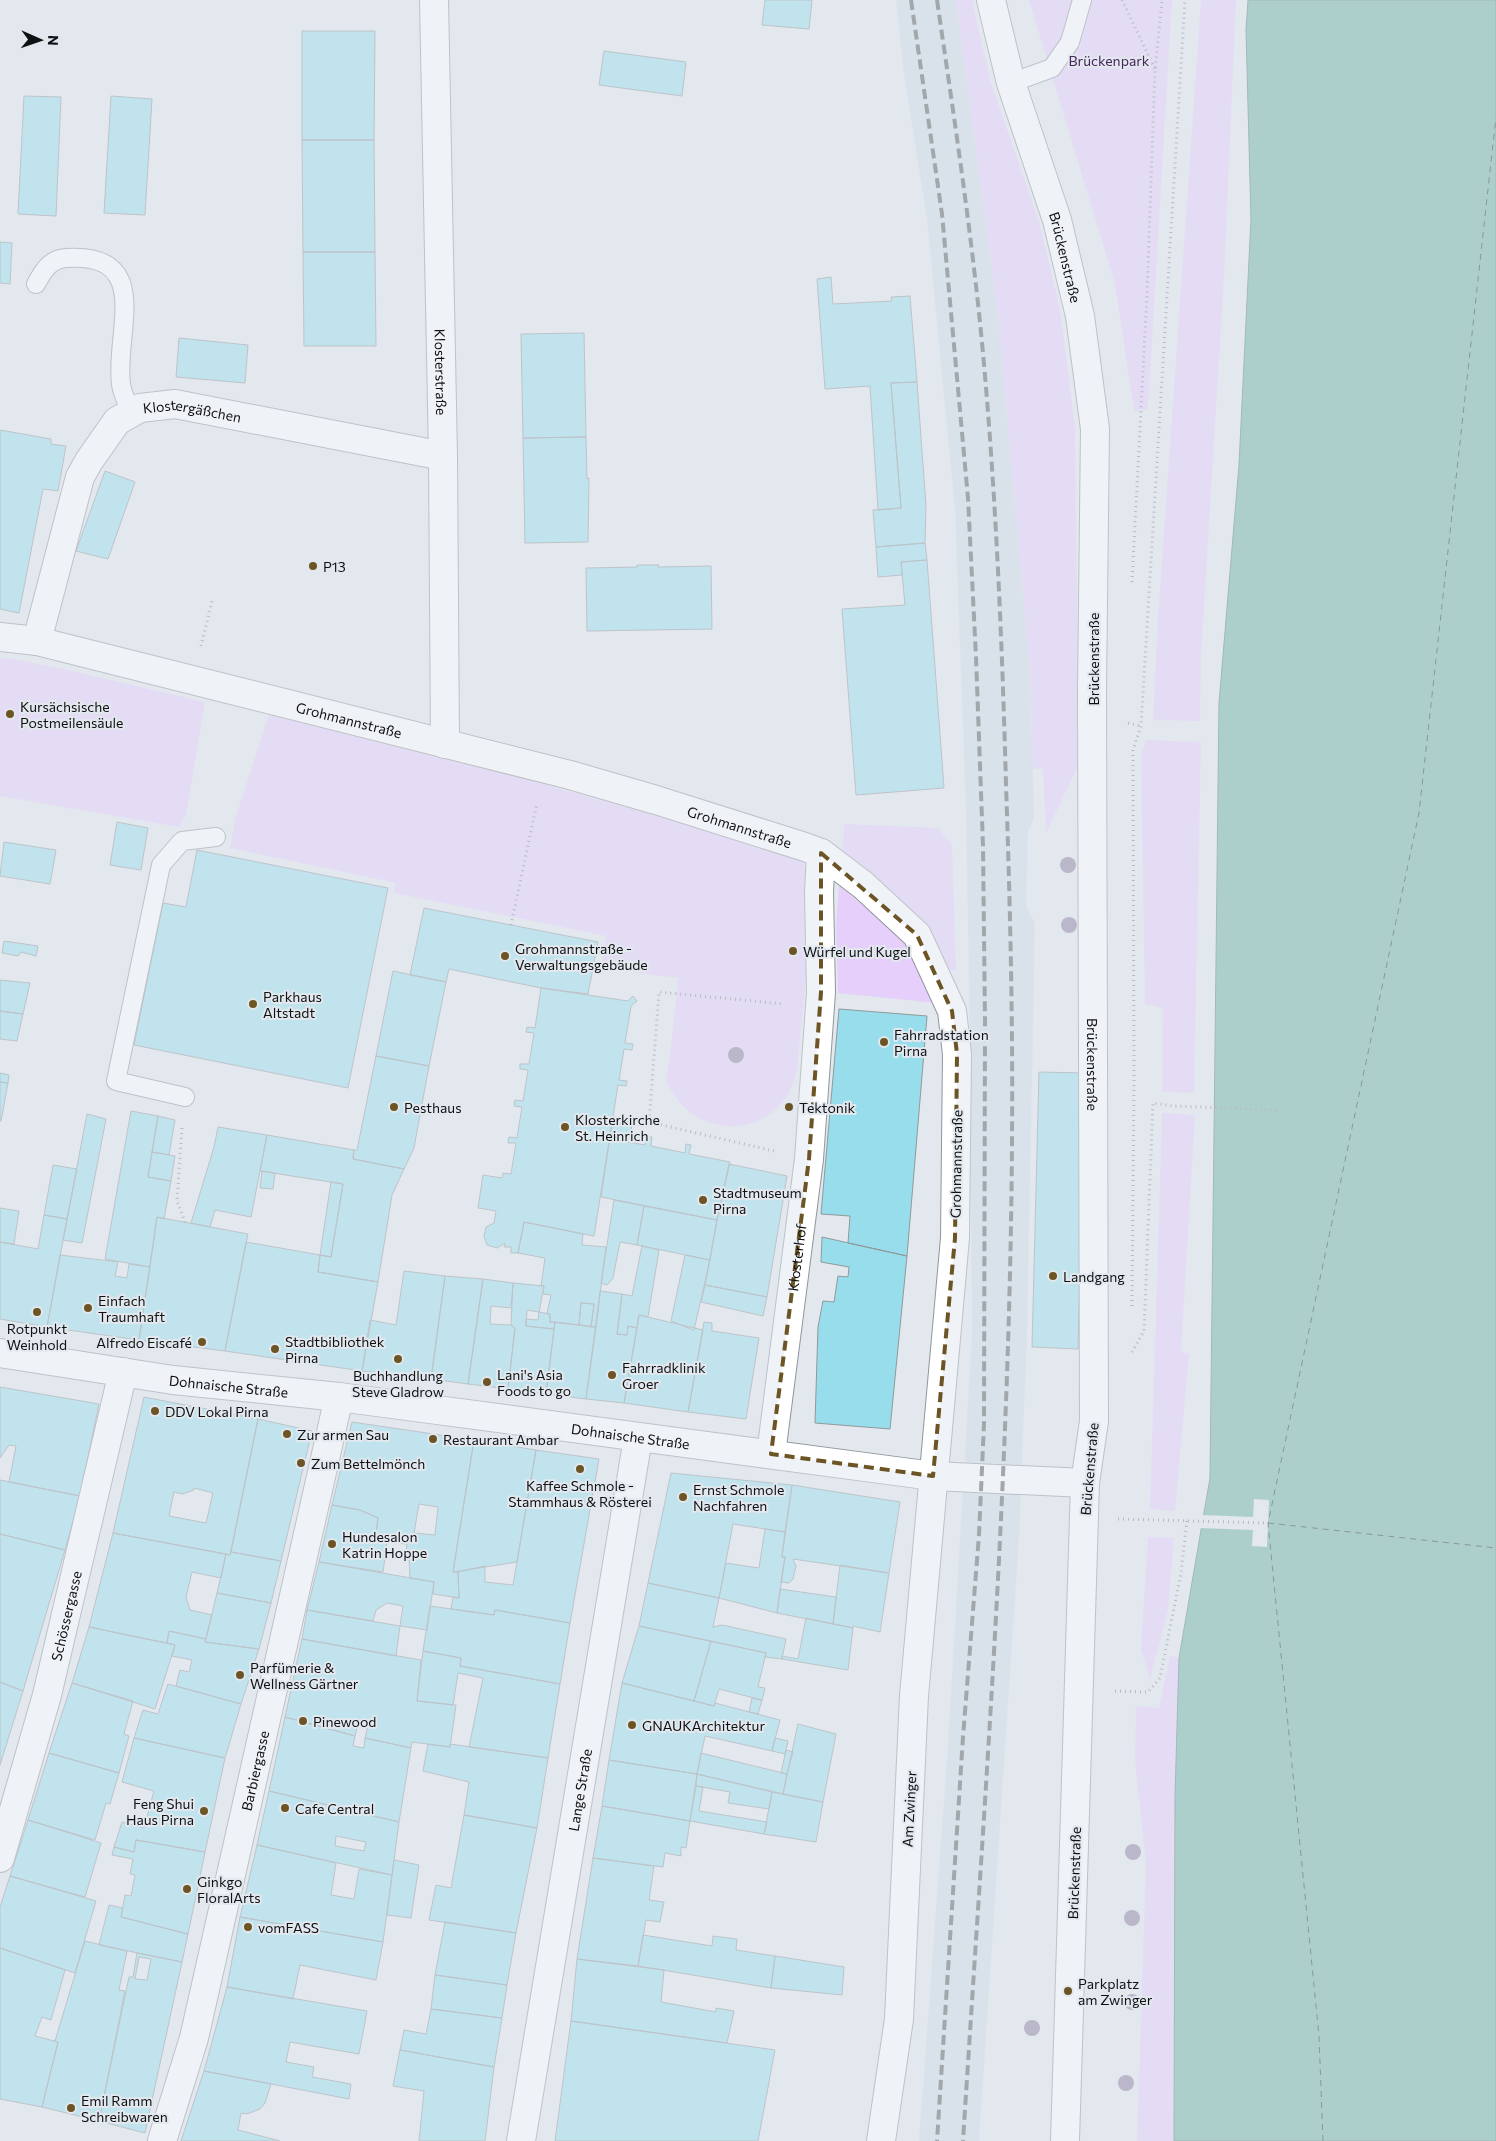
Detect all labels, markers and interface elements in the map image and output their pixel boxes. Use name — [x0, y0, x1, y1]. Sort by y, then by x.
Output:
north arrow — [15, 15, 65, 65]
text: N — [45, 35, 62, 46]
park label: Brückenpark — [1069, 52, 1150, 69]
street label: Brückenstraße — [1046, 209, 1085, 304]
street label: Klosterstraße — [432, 328, 451, 415]
street label: Klostergäßchen — [142, 395, 243, 425]
place label: P13 — [323, 558, 346, 575]
marker: P13 — [307, 560, 319, 572]
street label: Brückenstraße — [1085, 613, 1102, 705]
place label: Kursächsische Postmeilensäule — [20, 698, 123, 731]
street label: Grohmannstraße — [294, 698, 404, 741]
marker: Kursächsische Postmeilensäule — [4, 708, 16, 720]
street label: Grohmannstraße — [685, 802, 794, 851]
place label: Grohmannstraße - Verwaltungsgebäude — [515, 940, 648, 973]
place label: Würfel und Kugel — [803, 943, 911, 960]
marker: Würfel und Kugel — [787, 945, 799, 957]
marker: Grohmannstraße - Verwaltungsgebäude — [499, 950, 511, 962]
place label: Parkhaus Altstadt — [263, 988, 322, 1021]
marker: Parkhaus Altstadt — [247, 998, 259, 1010]
street label: Brückenstraße — [1084, 1018, 1102, 1111]
place label: Fahrradstation Pirna — [894, 1026, 989, 1059]
marker: Fahrradstation Pirna — [878, 1036, 890, 1048]
place label: Pesthaus — [404, 1099, 462, 1116]
place label: Tektonik — [799, 1099, 855, 1116]
marker: Pesthaus — [388, 1101, 400, 1113]
marker: Tektonik — [783, 1101, 795, 1113]
street label: Grohmannstraße — [947, 1110, 965, 1218]
place label: Klosterkirche St. Heinrich — [575, 1111, 660, 1144]
marker: Klosterkirche St. Heinrich — [559, 1121, 571, 1133]
place label: Stadtmuseum Pirna — [713, 1184, 802, 1217]
marker: Stadtmuseum Pirna — [697, 1194, 709, 1206]
street label: Klosterhof — [784, 1222, 809, 1292]
place label: Landgang — [1063, 1268, 1125, 1285]
marker: Landgang — [1047, 1270, 1059, 1282]
place label: Einfach Traumhaft — [98, 1292, 165, 1325]
marker: Einfach Traumhaft — [82, 1302, 94, 1314]
marker: Rotpunkt Weinhold — [31, 1306, 43, 1318]
place label: Rotpunkt Weinhold — [7, 1320, 67, 1353]
place label: Stadtbibliothek Pirna — [285, 1333, 385, 1366]
place label: Alfredo Eiscafé — [96, 1334, 192, 1351]
marker: Alfredo Eiscafé — [196, 1336, 208, 1348]
marker: Stadtbibliothek Pirna — [269, 1343, 281, 1355]
marker: Buchhandlung Steve Gladrow — [392, 1353, 404, 1365]
place label: Fahrradklinik Groer — [622, 1359, 706, 1392]
place label: Lani's Asia Foods to go — [497, 1366, 571, 1399]
place label: Buchhandlung Steve Gladrow — [352, 1367, 444, 1400]
marker: Fahrradklinik Groer — [606, 1369, 618, 1381]
street label: Dohnaische Straße — [168, 1371, 289, 1400]
marker: Lani's Asia Foods to go — [481, 1376, 493, 1388]
place label: DDV Lokal Pirna — [165, 1403, 268, 1420]
marker: DDV Lokal Pirna — [149, 1405, 161, 1417]
street label: Dohnaische Straße — [570, 1419, 691, 1452]
street label: Brückenstraße — [1076, 1422, 1102, 1516]
place label: Zur armen Sau — [297, 1426, 389, 1443]
marker: Zur armen Sau — [281, 1428, 293, 1440]
place label: Restaurant Ambar — [443, 1431, 559, 1448]
marker: Restaurant Ambar — [427, 1433, 439, 1445]
place label: Zum Bettelmönch — [311, 1455, 425, 1472]
marker: Zum Bettelmönch — [295, 1457, 307, 1469]
marker: Kaffee Schmole - Stammhaus & Rösterei — [574, 1463, 586, 1475]
place label: Kaffee Schmole - Stammhaus & Rösterei — [508, 1477, 652, 1510]
place label: Ernst Schmole Nachfahren — [693, 1481, 784, 1514]
marker: Ernst Schmole Nachfahren — [677, 1491, 689, 1503]
place label: Hundesalon Katrin Hoppe — [342, 1528, 427, 1561]
marker: Hundesalon Katrin Hoppe — [326, 1538, 338, 1550]
street label: Schössergasse — [47, 1569, 84, 1663]
place label: Parfümerie & Wellness Gärtner — [250, 1659, 359, 1692]
marker: Parfümerie & Wellness Gärtner — [234, 1669, 246, 1681]
place label: Pinewood — [313, 1713, 376, 1730]
marker: Pinewood — [297, 1715, 309, 1727]
place label: GNAUKArchitektur — [642, 1717, 765, 1734]
marker: GNAUKArchitektur — [626, 1719, 638, 1731]
street label: Barbiergasse — [237, 1729, 272, 1812]
street label: Lange Straße — [564, 1747, 595, 1832]
street label: Am Zwinger — [899, 1770, 920, 1848]
place label: Feng Shui Haus Pirna — [126, 1795, 194, 1828]
place label: Cafe Central — [295, 1800, 374, 1817]
marker: Cafe Central — [279, 1802, 291, 1814]
marker: Feng Shui Haus Pirna — [198, 1805, 210, 1817]
street label: Brückenstraße — [1064, 1826, 1084, 1920]
place label: Ginkgo FloralArts — [197, 1873, 261, 1906]
marker: Ginkgo FloralArts — [181, 1883, 193, 1895]
place label: vomFASS — [258, 1919, 319, 1936]
marker: vomFASS — [242, 1921, 254, 1933]
place label: Parkplatz am Zwinger — [1078, 1975, 1153, 2008]
marker: Parkplatz am Zwinger — [1062, 1985, 1074, 1997]
place label: Emil Ramm Schreibwaren — [81, 2092, 168, 2125]
marker: Emil Ramm Schreibwaren — [65, 2102, 77, 2114]

